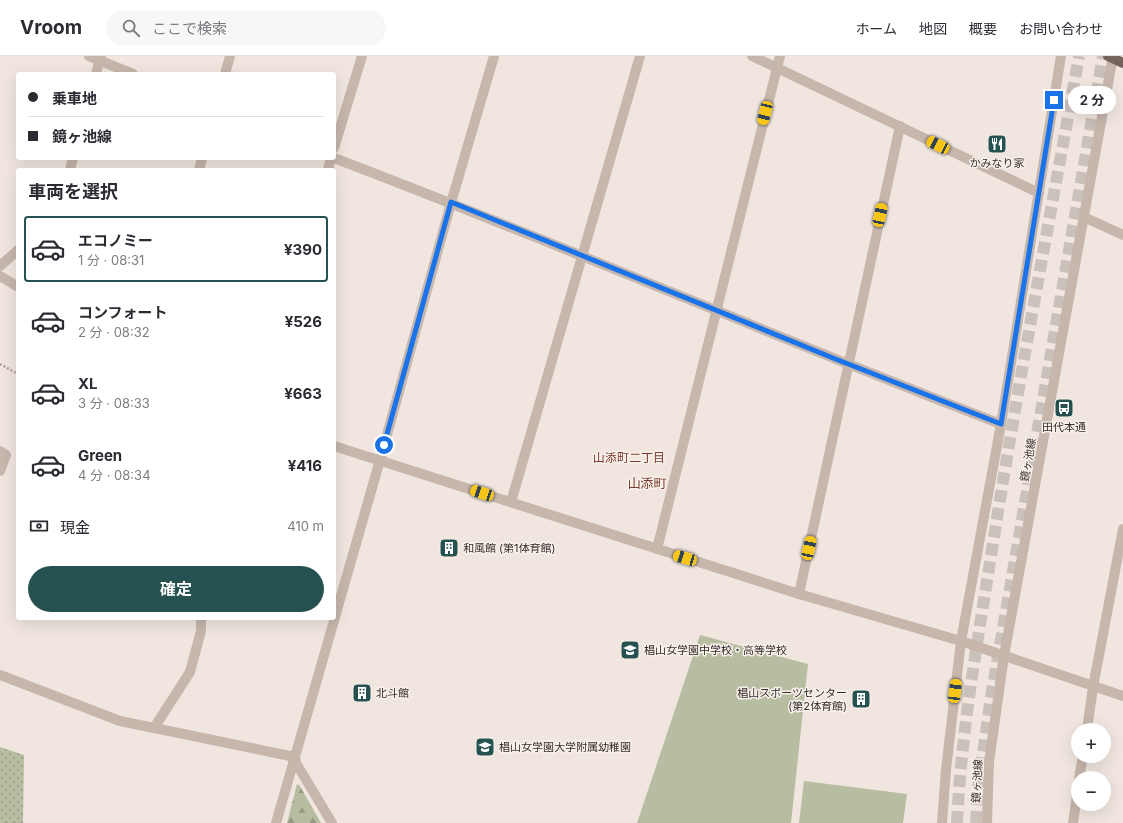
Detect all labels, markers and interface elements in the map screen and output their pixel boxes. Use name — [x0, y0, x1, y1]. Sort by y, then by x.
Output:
search box — [106, 10, 386, 46]
text: Vroom — [20, 16, 82, 39]
icon: search — [120, 17, 142, 39]
text: ここで検索 — [152, 19, 227, 38]
text: ホーム — [855, 20, 897, 37]
text: 地図 — [919, 20, 947, 37]
text: 概要 — [969, 20, 997, 37]
text: お問い合わせ — [1019, 20, 1103, 37]
callout: 2 分 — [1068, 86, 1116, 114]
text: 乗車地 — [52, 89, 97, 108]
route end — [1045, 91, 1063, 109]
text: 2 分 — [1080, 92, 1104, 108]
car — [756, 100, 774, 126]
text: 鏡ヶ池線 — [52, 127, 112, 146]
restaurant icon: かみなり家 — [986, 133, 1008, 155]
car — [925, 134, 951, 156]
place label: かみなり家 — [970, 156, 1025, 170]
text: 車両を選択 — [28, 181, 118, 202]
car — [872, 202, 888, 228]
icon: car — [30, 231, 66, 267]
text: エコノミー — [78, 231, 153, 250]
text: ¥390 — [284, 240, 322, 259]
text: 1 分 · 08:31 — [78, 252, 144, 268]
icon: car — [30, 303, 66, 339]
text: コンフォート — [78, 303, 168, 322]
text: ¥526 — [285, 312, 322, 331]
text: 2 分 · 08:32 — [78, 324, 150, 340]
text: XL — [78, 374, 98, 393]
icon: car — [30, 375, 66, 411]
text: ¥663 — [284, 384, 322, 403]
text: 3 分 · 08:33 — [78, 395, 150, 411]
bus stop icon: 田代本通 — [1053, 397, 1075, 419]
place label: 田代本通 — [1042, 420, 1086, 434]
route start — [375, 436, 393, 454]
street label: 鏡ヶ池線 — [1017, 437, 1039, 483]
text: Green — [78, 446, 122, 465]
icon: car — [30, 447, 66, 483]
district label: 山添町二丁目 — [593, 450, 665, 465]
text: ¥416 — [288, 456, 322, 475]
text: 4 分 · 08:34 — [78, 467, 151, 483]
district label: 山添町 — [627, 475, 667, 491]
car — [469, 484, 495, 502]
icon: cash — [28, 515, 50, 537]
text: 現金 — [60, 518, 90, 537]
text: 410 m — [287, 518, 324, 534]
car — [801, 535, 817, 561]
building icon: 和風館 (第1体育館) — [438, 537, 460, 559]
place label: 和風館 (第1体育館) — [463, 541, 556, 555]
car — [672, 549, 698, 567]
button: 確定 — [28, 566, 324, 612]
school or university icon: 椙山女学園中学校・高等学校 — [619, 639, 641, 661]
place label: 椙山女学園中学校・高等学校 — [644, 643, 787, 657]
car — [948, 678, 962, 704]
building icon: 北斗館 — [351, 682, 373, 704]
place label: 北斗館 — [376, 686, 409, 700]
place label: 椙山スポーツセンター (第2体育館) — [737, 686, 847, 713]
building icon: 椙山スポーツセンター (第2体育館) — [850, 688, 872, 710]
map controls — [1071, 723, 1111, 811]
button: + — [1071, 723, 1111, 763]
school or university icon: 椙山女学園大学附属幼稚園 — [474, 736, 496, 758]
place label: 椙山女学園大学附属幼稚園 — [499, 740, 631, 754]
street label: 鏡ヶ池線 — [969, 759, 985, 803]
button: − — [1071, 771, 1111, 811]

